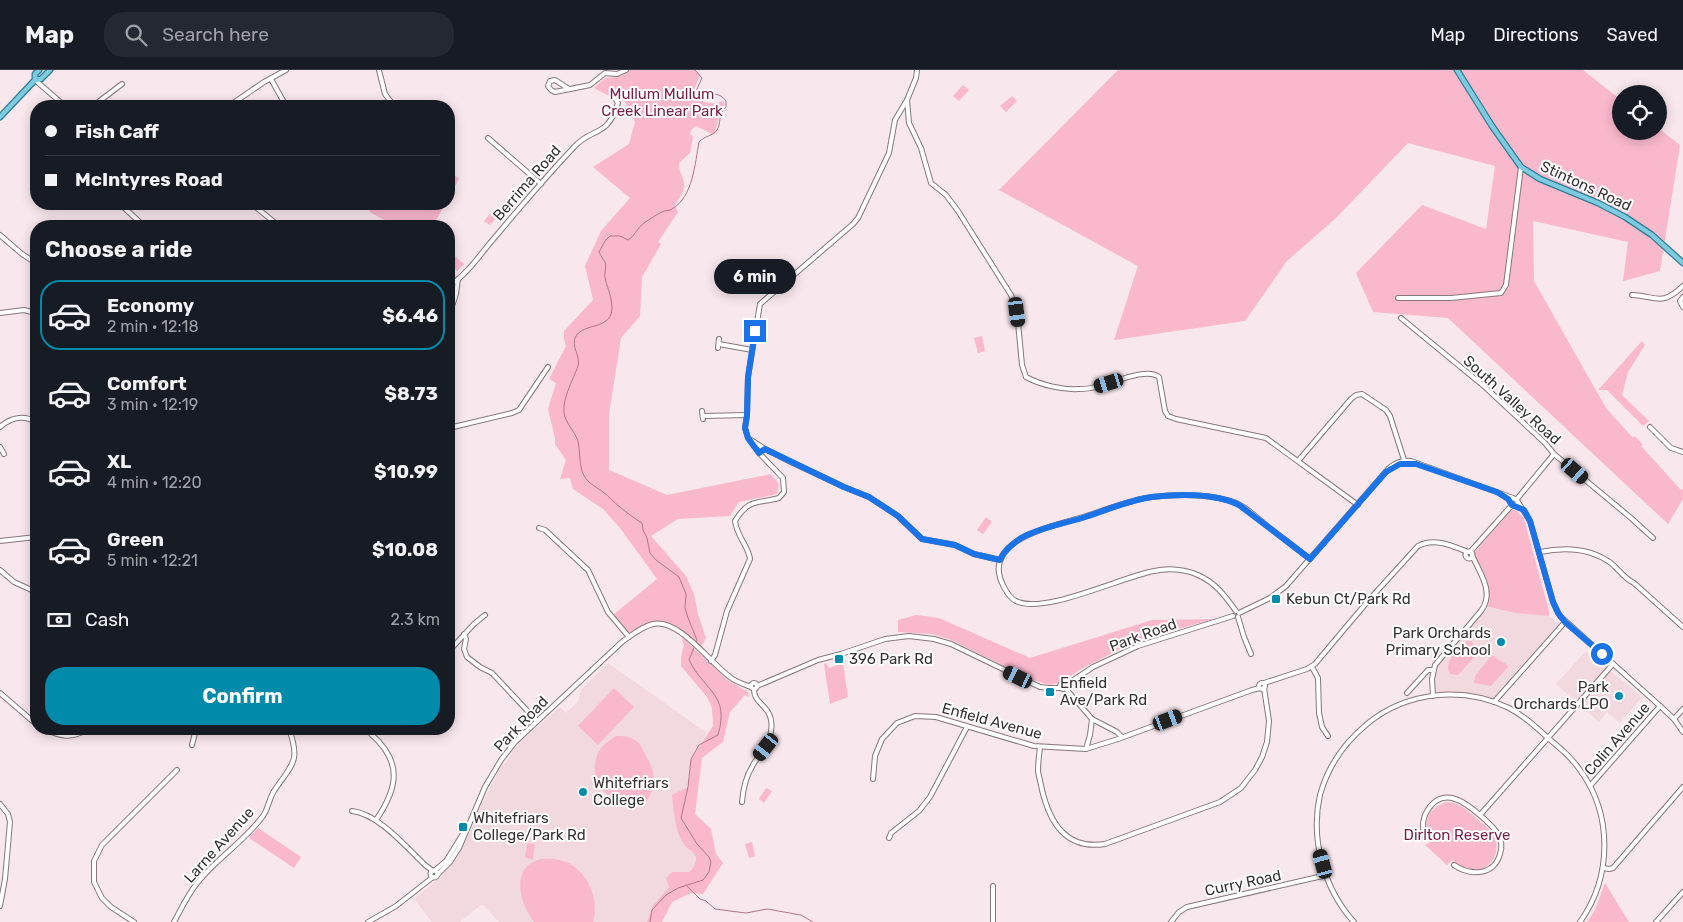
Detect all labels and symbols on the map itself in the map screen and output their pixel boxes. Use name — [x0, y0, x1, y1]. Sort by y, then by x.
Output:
park label: Mullum Mullum Creek Linear Park — [601, 85, 723, 120]
street label: Berrima Road — [489, 142, 565, 224]
street label: Stintons Road — [1538, 157, 1634, 215]
callout: 6 min — [714, 258, 796, 294]
car — [1007, 296, 1026, 328]
route end — [744, 320, 766, 342]
street label: South Valley Road — [1460, 351, 1564, 449]
car — [1092, 371, 1125, 395]
car — [1558, 455, 1591, 487]
place label: Kebun Ct/Park Rd — [1286, 590, 1411, 608]
marker: Kebun Ct/Park Rd — [1270, 593, 1282, 605]
street label: Park Road — [1107, 615, 1179, 655]
place label: Park Orchards Primary School — [1386, 624, 1491, 659]
marker: Park Orchards Primary School — [1495, 636, 1507, 648]
route start — [1591, 643, 1613, 665]
place label: 396 Park Rd — [849, 650, 933, 668]
marker: 396 Park Rd — [833, 653, 845, 665]
car — [1001, 664, 1034, 690]
place label: Enfield Ave/Park Rd — [1060, 674, 1147, 709]
place label: Park Orchards LPO — [1514, 678, 1609, 713]
marker: Enfield Ave/Park Rd — [1044, 686, 1056, 698]
marker: Park Orchards LPO — [1613, 690, 1625, 702]
street label: Park Road — [490, 692, 552, 756]
street label: Enfield Avenue — [940, 699, 1044, 743]
street label: Colin Avenue — [1580, 699, 1654, 779]
car — [1151, 708, 1184, 732]
car — [750, 731, 781, 763]
place label: Whitefriars College — [593, 774, 669, 809]
marker: Whitefriars College — [577, 786, 589, 798]
street label: Larne Avenue — [180, 803, 258, 887]
place label: Whitefriars College/Park Rd — [473, 809, 586, 844]
marker: Whitefriars College/Park Rd — [457, 821, 469, 833]
park label: Dirlton Reserve — [1404, 826, 1510, 844]
car — [1311, 848, 1334, 880]
street label: Curry Road — [1203, 866, 1283, 900]

